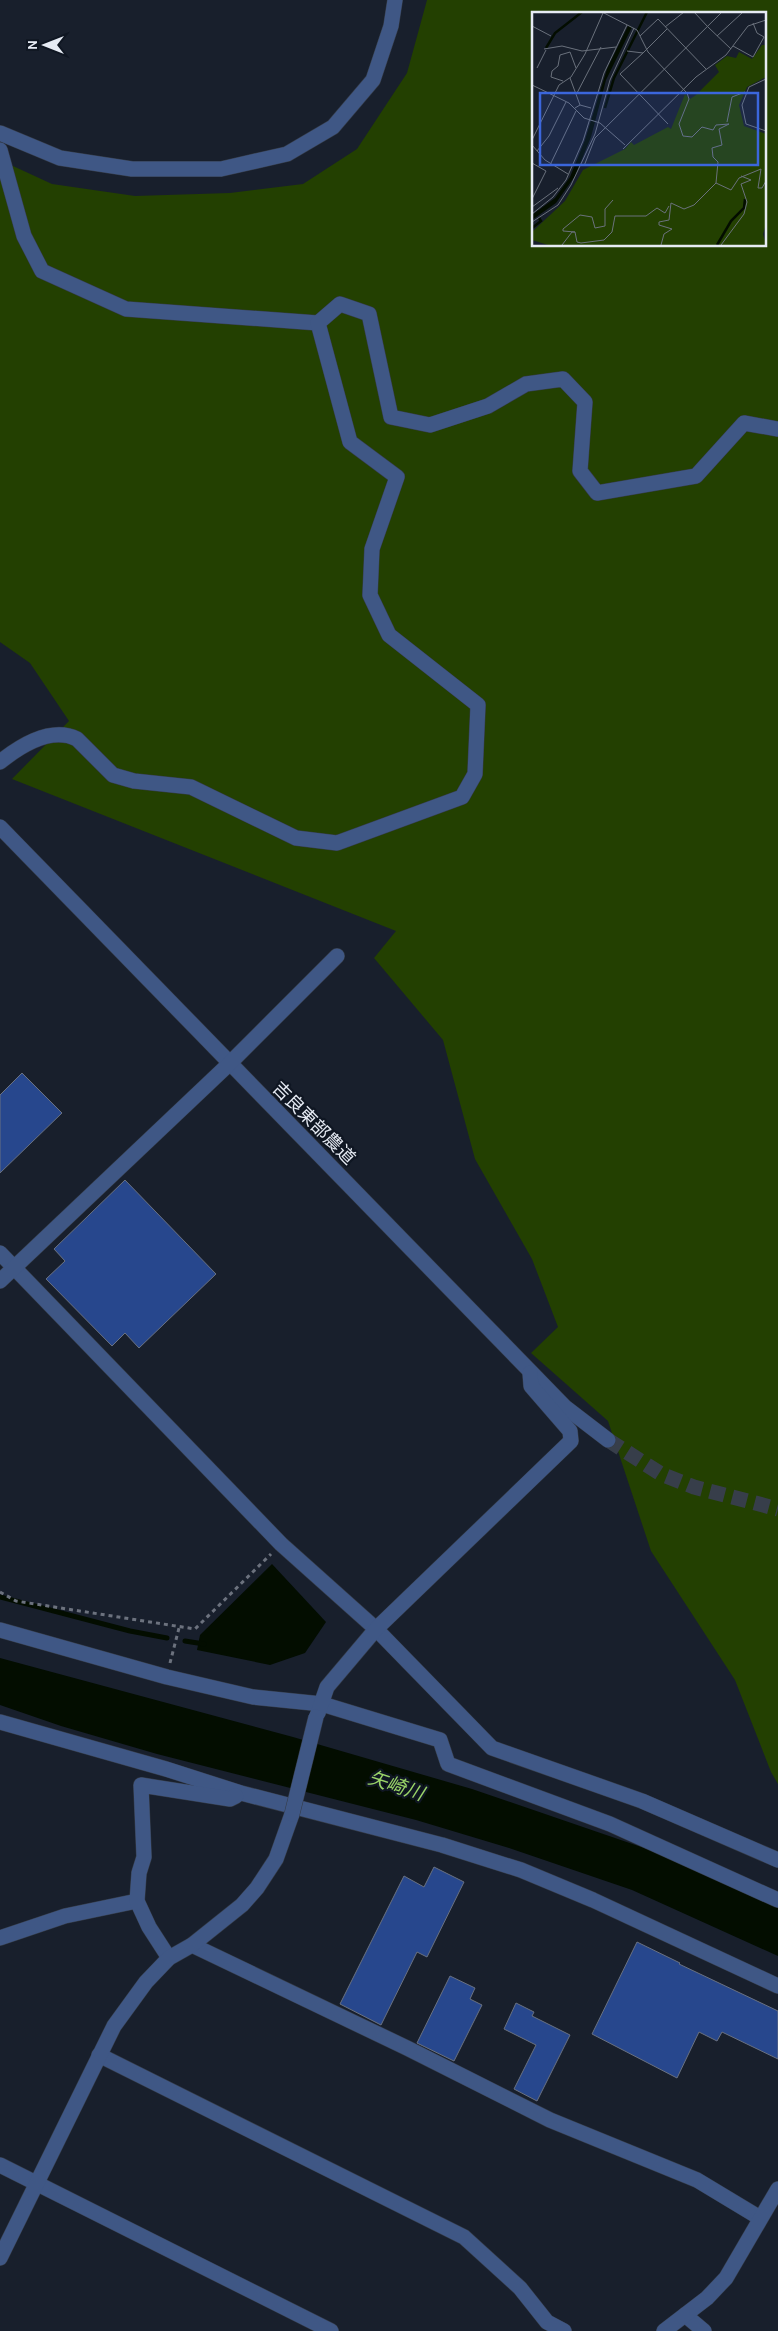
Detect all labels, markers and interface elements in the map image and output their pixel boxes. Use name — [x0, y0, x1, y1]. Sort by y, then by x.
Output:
inset map — [532, 12, 766, 246]
north arrow — [20, 20, 70, 70]
text: N — [24, 40, 41, 50]
street label: 吉良東部農道 — [268, 1077, 360, 1169]
water label: 矢崎川 — [365, 1767, 428, 1806]

